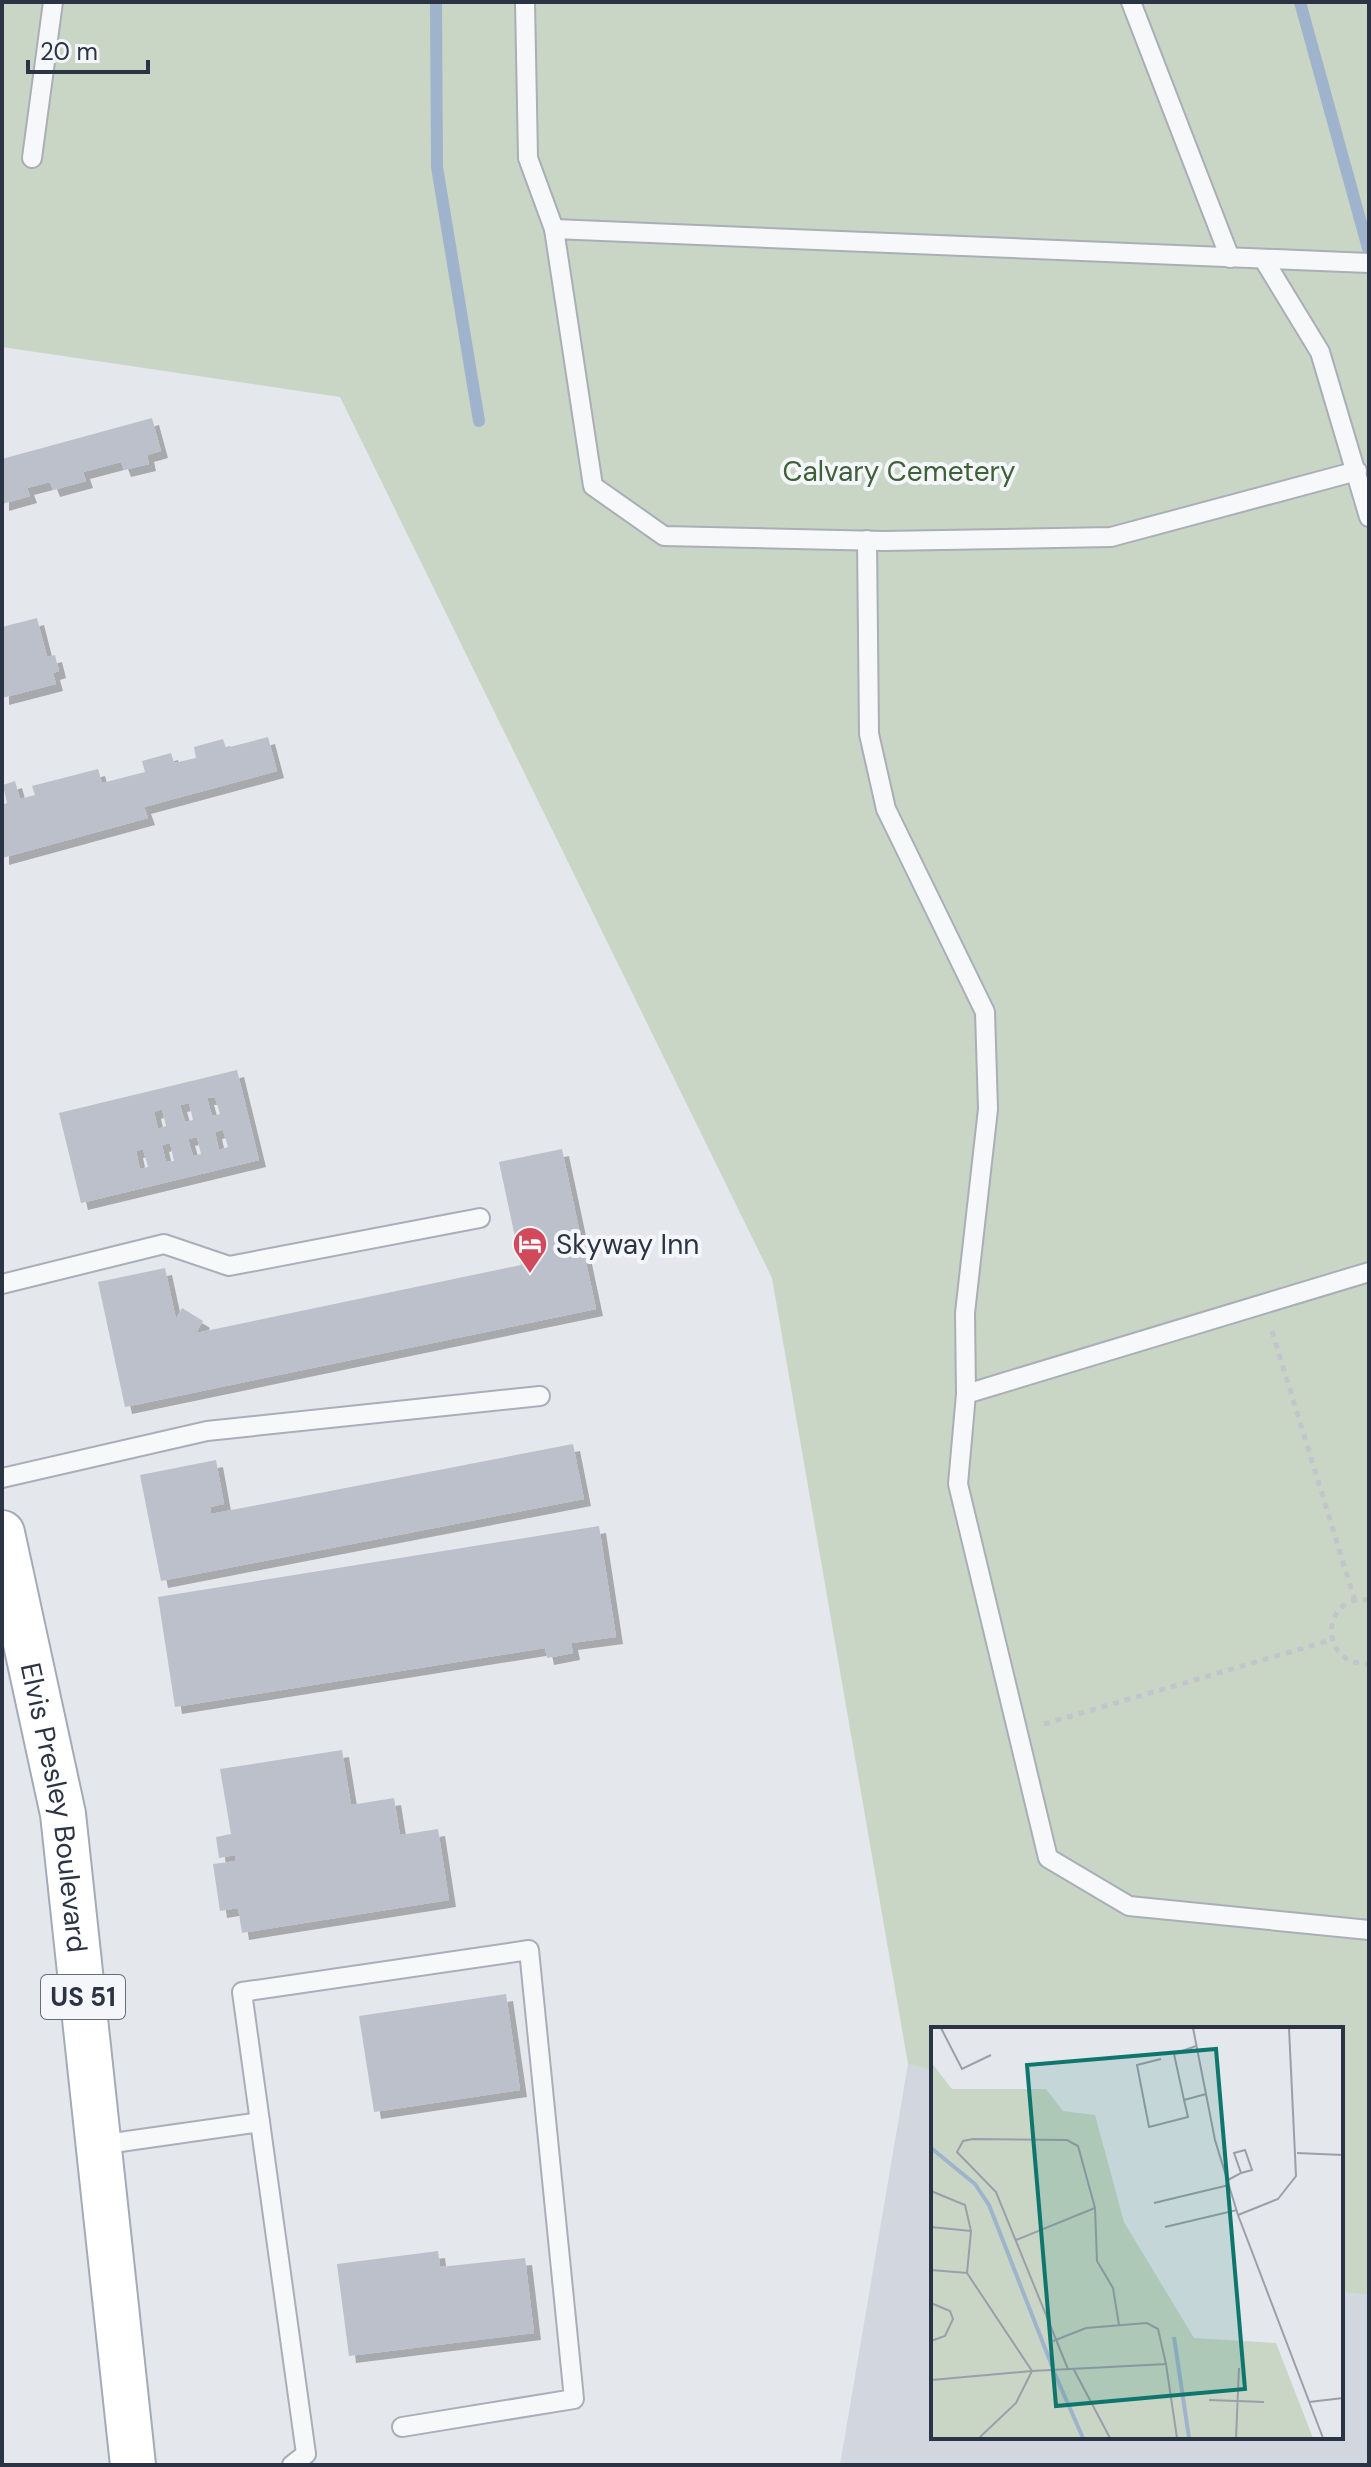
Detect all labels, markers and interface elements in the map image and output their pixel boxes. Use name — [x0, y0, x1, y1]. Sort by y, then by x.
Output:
scale bar — [28, 24, 148, 74]
text: 20 m — [40, 36, 98, 67]
park label: Calvary Cemetery — [783, 453, 1016, 490]
hotel icon: Skyway Inn — [511, 1225, 549, 1275]
place label: Skyway Inn — [556, 1226, 699, 1263]
street label: Elvis Presley Boulevard — [12, 1659, 96, 1954]
road number: US 51 — [41, 1975, 125, 2019]
inset map — [931, 2027, 1343, 2439]

